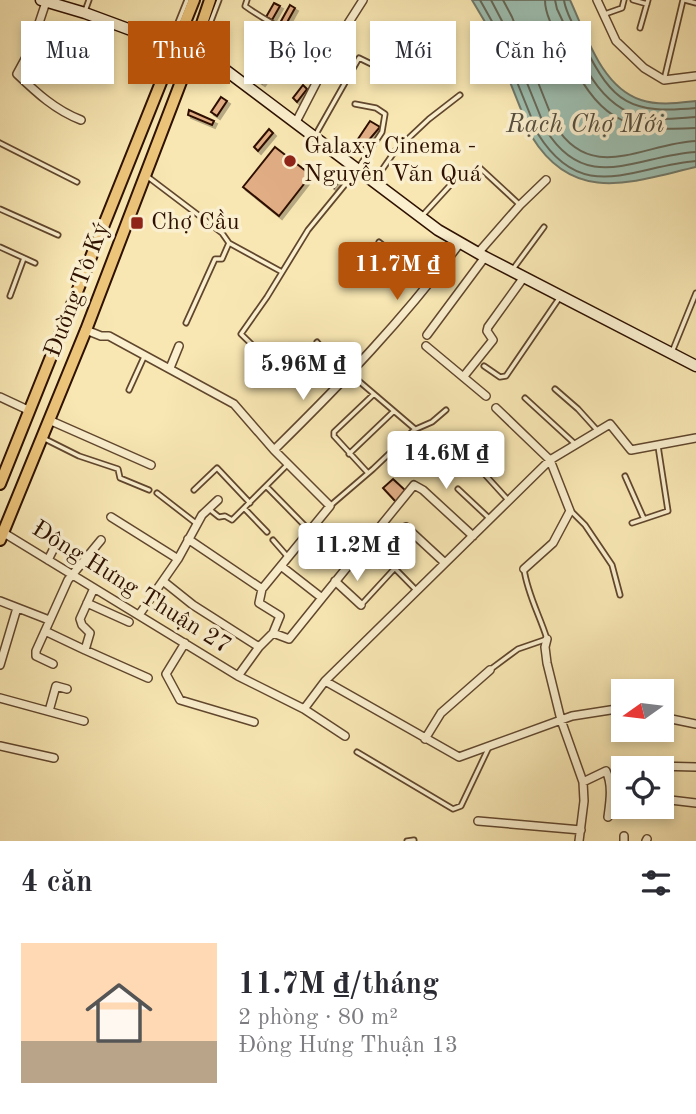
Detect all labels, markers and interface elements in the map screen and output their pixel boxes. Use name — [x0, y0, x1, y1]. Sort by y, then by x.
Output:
chip: Mua — [21, 21, 114, 84]
chip: Thuê — [128, 21, 230, 84]
chip: Bộ lọc — [244, 21, 356, 84]
chip: Mới — [370, 21, 456, 84]
chip: Căn hộ — [470, 21, 591, 84]
water label: Rạch Chợ Mới — [505, 112, 664, 138]
place label: Galaxy Cinema - Nguyễn Văn Quá — [304, 135, 482, 187]
marker: Galaxy Cinema - Nguyễn Văn Quá — [282, 153, 298, 169]
place label: Chợ Cầu — [151, 209, 240, 235]
marker: Chợ Cầu — [129, 215, 145, 231]
street label: Đường Tô Ký — [41, 219, 115, 361]
pin: 11.7M ₫ — [332, 243, 462, 302]
text: 11.7M ₫ — [354, 253, 440, 276]
pin: 5.96M ₫ — [238, 342, 368, 402]
text: 5.96M ₫ — [260, 353, 346, 376]
pin: 14.6M ₫ — [381, 432, 511, 491]
text: 14.6M ₫ — [403, 442, 489, 465]
street label: Đông Hưng Thuận 27 — [27, 517, 235, 659]
pin: 11.2M ₫ — [292, 524, 422, 583]
text: 11.2M ₫ — [314, 534, 400, 557]
north arrow — [611, 679, 674, 742]
map controls — [611, 679, 674, 819]
button: locate — [611, 756, 674, 819]
icon: filters — [637, 864, 675, 902]
text: 4 căn — [21, 868, 93, 898]
text: 11.7M ₫/tháng — [238, 970, 439, 1000]
icon: home — [77, 971, 161, 1055]
text: 2 phòng · 80 m² — [238, 1006, 398, 1029]
text: Đông Hưng Thuận 13 — [238, 1034, 458, 1057]

